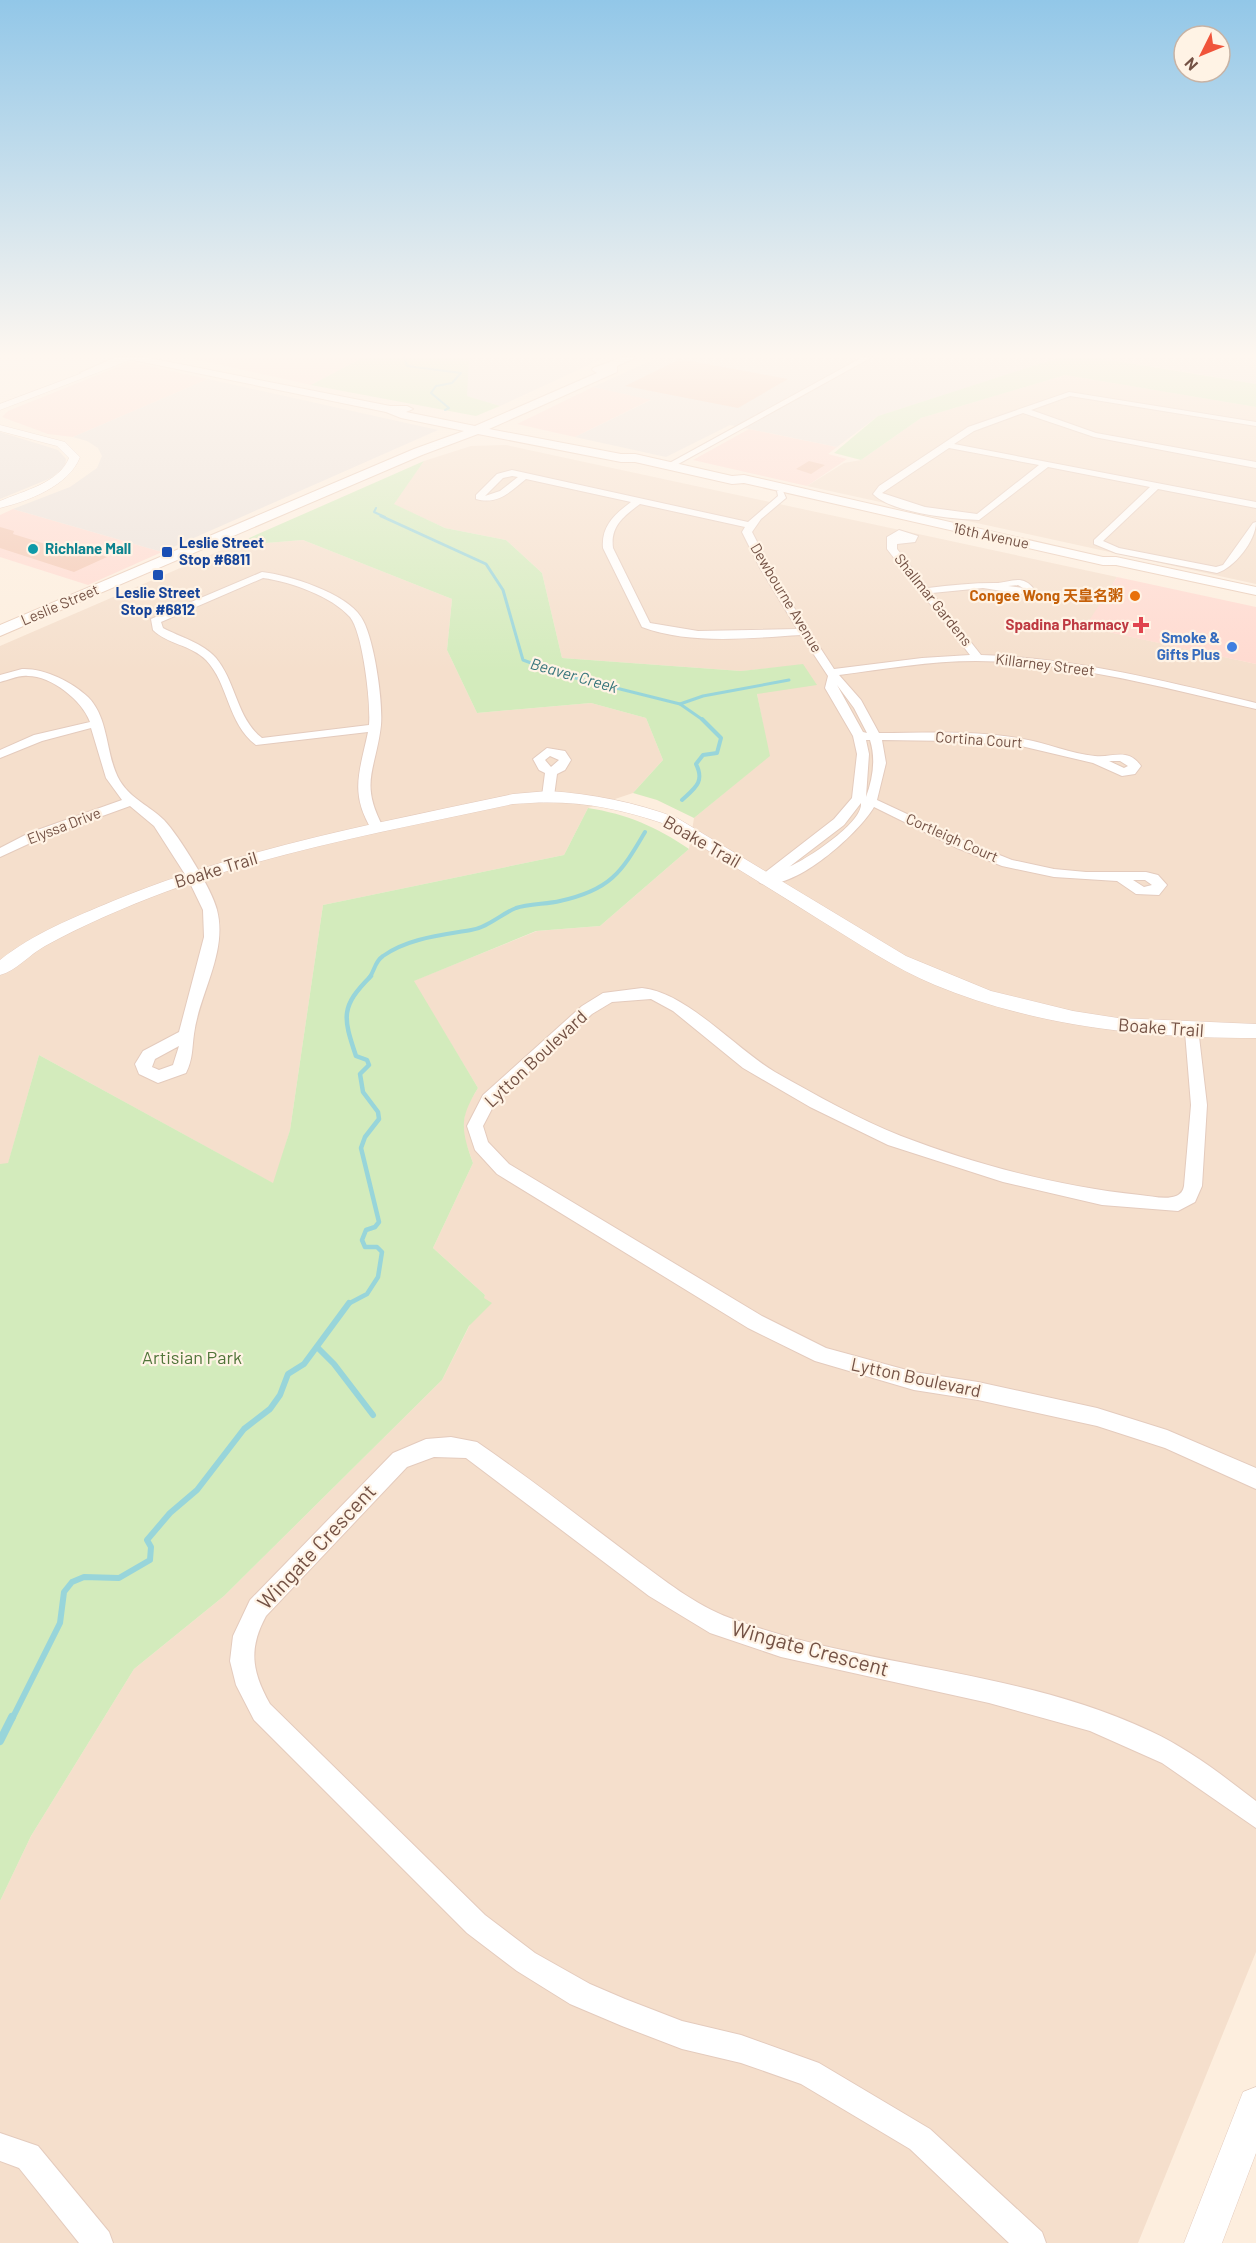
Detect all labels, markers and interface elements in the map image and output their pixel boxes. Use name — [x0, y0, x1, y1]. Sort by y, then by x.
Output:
north arrow — [1172, 24, 1232, 84]
text: N — [1180, 54, 1201, 75]
street label: 16th Avenue — [952, 518, 1031, 552]
place label: Leslie Street Stop #6811 — [179, 533, 264, 568]
place label: Richlane Mall — [45, 539, 131, 557]
street label: Dewbourne Avenue — [747, 540, 827, 655]
marker: Richlane Mall — [26, 542, 40, 556]
marker: Leslie Street Stop #6811 — [160, 545, 174, 559]
street label: Shallmar Gardens — [891, 550, 977, 649]
marker: Leslie Street Stop #6812 — [151, 568, 165, 582]
street label: Leslie Street — [18, 580, 101, 629]
place label: Leslie Street Stop #6812 — [116, 583, 201, 618]
place label: Congee Wong 天皇名粥 — [969, 586, 1123, 604]
marker: Congee Wong 天皇名粥 — [1128, 589, 1142, 603]
place label: Spadina Pharmacy — [1006, 615, 1129, 633]
marker: Spadina Pharmacy — [1134, 618, 1148, 632]
place label: Smoke & Gifts Plus — [1157, 628, 1220, 663]
marker: Smoke & Gifts Plus — [1225, 640, 1239, 654]
street label: Killarney Street — [995, 649, 1096, 679]
water label: Beaver Creek — [528, 653, 620, 696]
street label: Cortina Court — [935, 727, 1023, 751]
street label: Elyssa Drive — [24, 803, 103, 847]
street label: Cortleigh Court — [903, 809, 1001, 865]
street label: Boake Trail — [660, 810, 745, 872]
street label: Boake Trail — [171, 846, 260, 892]
street label: Lytton Boulevard — [479, 1005, 591, 1111]
street label: Boake Trail — [1117, 1013, 1205, 1041]
park label: Artisian Park — [142, 1346, 242, 1368]
street label: Lytton Boulevard — [849, 1353, 983, 1402]
street label: Wingate Crescent — [251, 1478, 380, 1614]
street label: Wingate Crescent — [729, 1614, 892, 1681]

